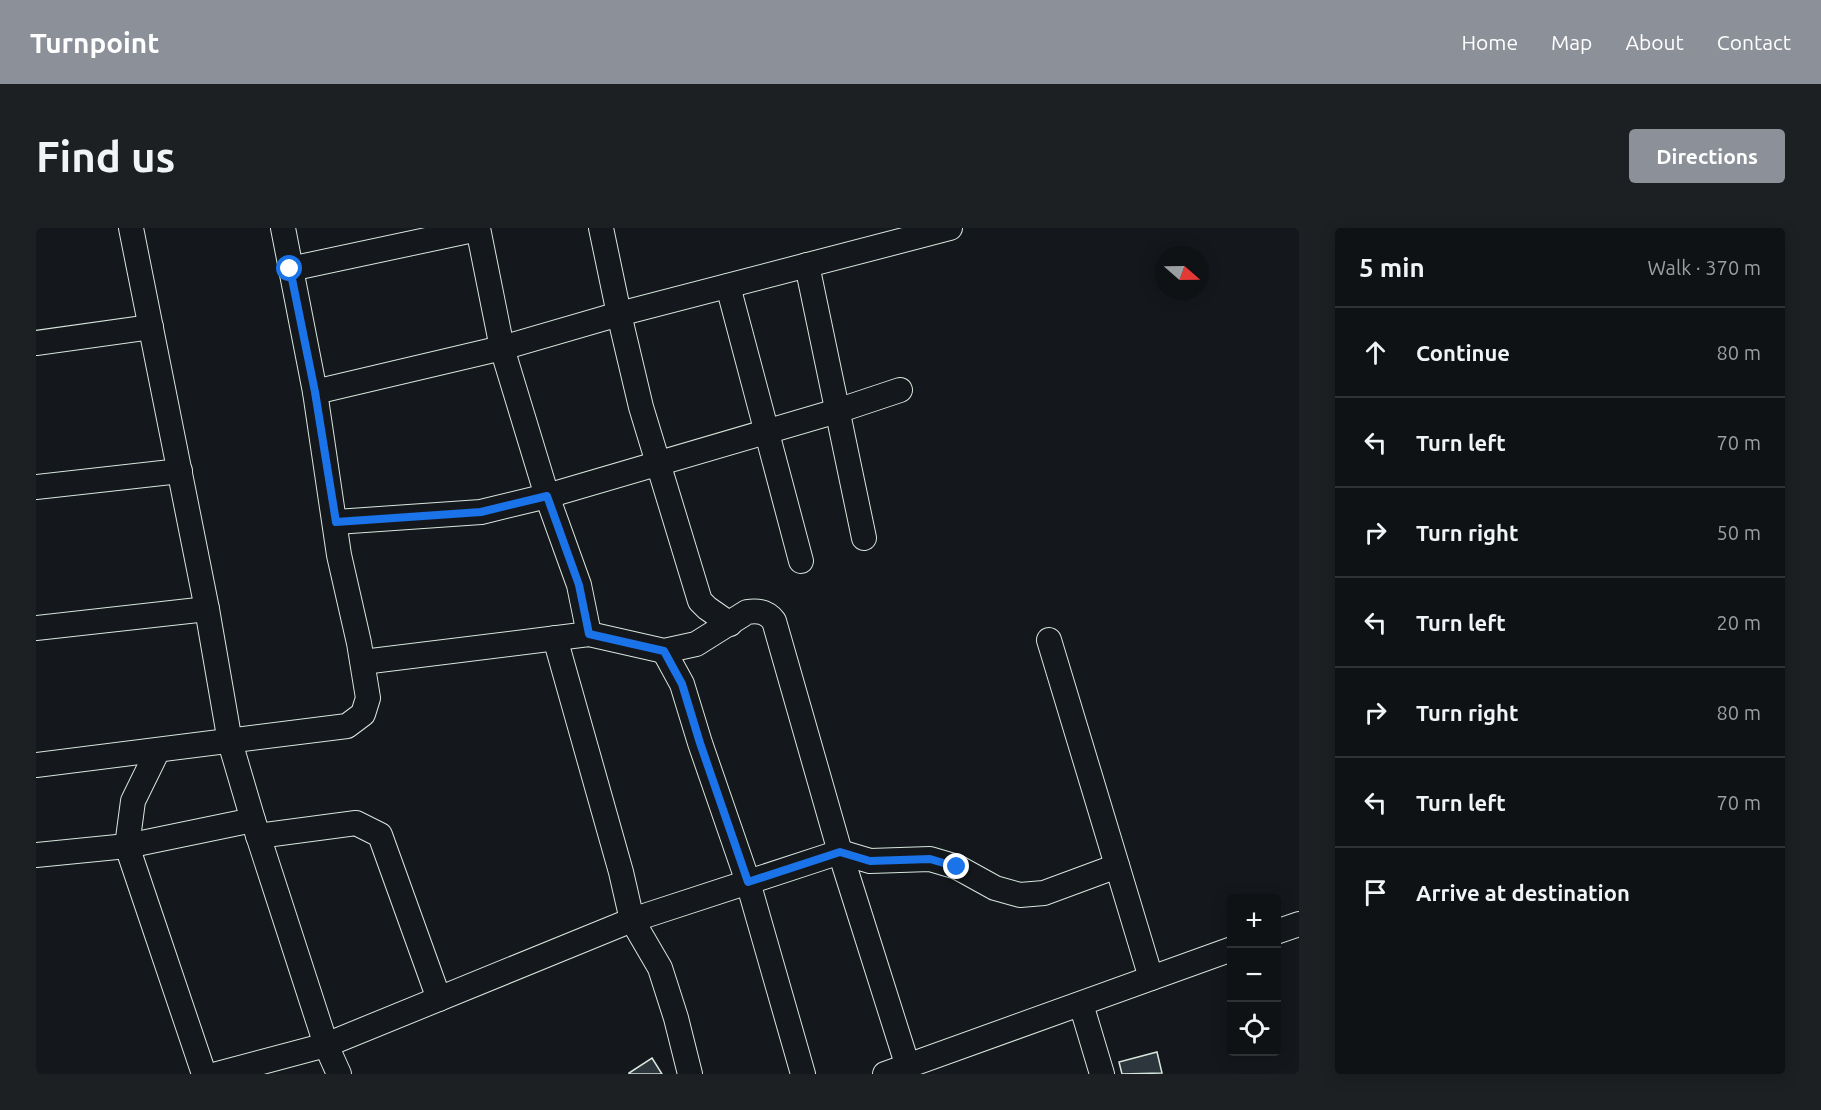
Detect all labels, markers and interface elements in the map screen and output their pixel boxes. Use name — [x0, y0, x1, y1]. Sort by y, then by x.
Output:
text: Turnpoint — [30, 27, 159, 58]
text: Home — [1461, 30, 1518, 54]
text: Map — [1551, 30, 1592, 54]
text: About — [1625, 30, 1684, 54]
text: Contact — [1717, 30, 1791, 54]
button: Directions — [1629, 129, 1785, 183]
text: Find us — [36, 133, 175, 180]
north arrow — [1155, 246, 1209, 300]
text: 5 min — [1359, 253, 1425, 282]
route start — [276, 255, 302, 281]
text: Walk · 370 m — [1648, 256, 1761, 279]
icon: ahead — [1359, 336, 1392, 369]
text: Continue — [1416, 340, 1510, 365]
text: 80 m — [1717, 341, 1761, 364]
icon: left — [1359, 426, 1392, 459]
text: Turn left — [1416, 430, 1506, 455]
text: 70 m — [1717, 431, 1761, 454]
icon: right — [1359, 516, 1392, 549]
text: Turn right — [1416, 520, 1518, 545]
text: 50 m — [1717, 521, 1761, 544]
icon: left — [1359, 606, 1392, 639]
text: Turn left — [1416, 610, 1506, 635]
text: 20 m — [1717, 611, 1761, 634]
icon: right — [1359, 696, 1392, 729]
text: Turn right — [1416, 700, 1518, 725]
text: 80 m — [1717, 701, 1761, 724]
icon: left — [1359, 786, 1392, 819]
text: Turn left — [1416, 790, 1506, 815]
text: 70 m — [1717, 791, 1761, 814]
route end — [943, 853, 969, 879]
icon: arrive — [1359, 876, 1392, 909]
text: Arrive at destination — [1416, 880, 1630, 905]
map controls — [1227, 894, 1281, 1056]
button: + — [1227, 894, 1281, 948]
button: − — [1227, 948, 1281, 1002]
button: locate — [1227, 1002, 1281, 1056]

